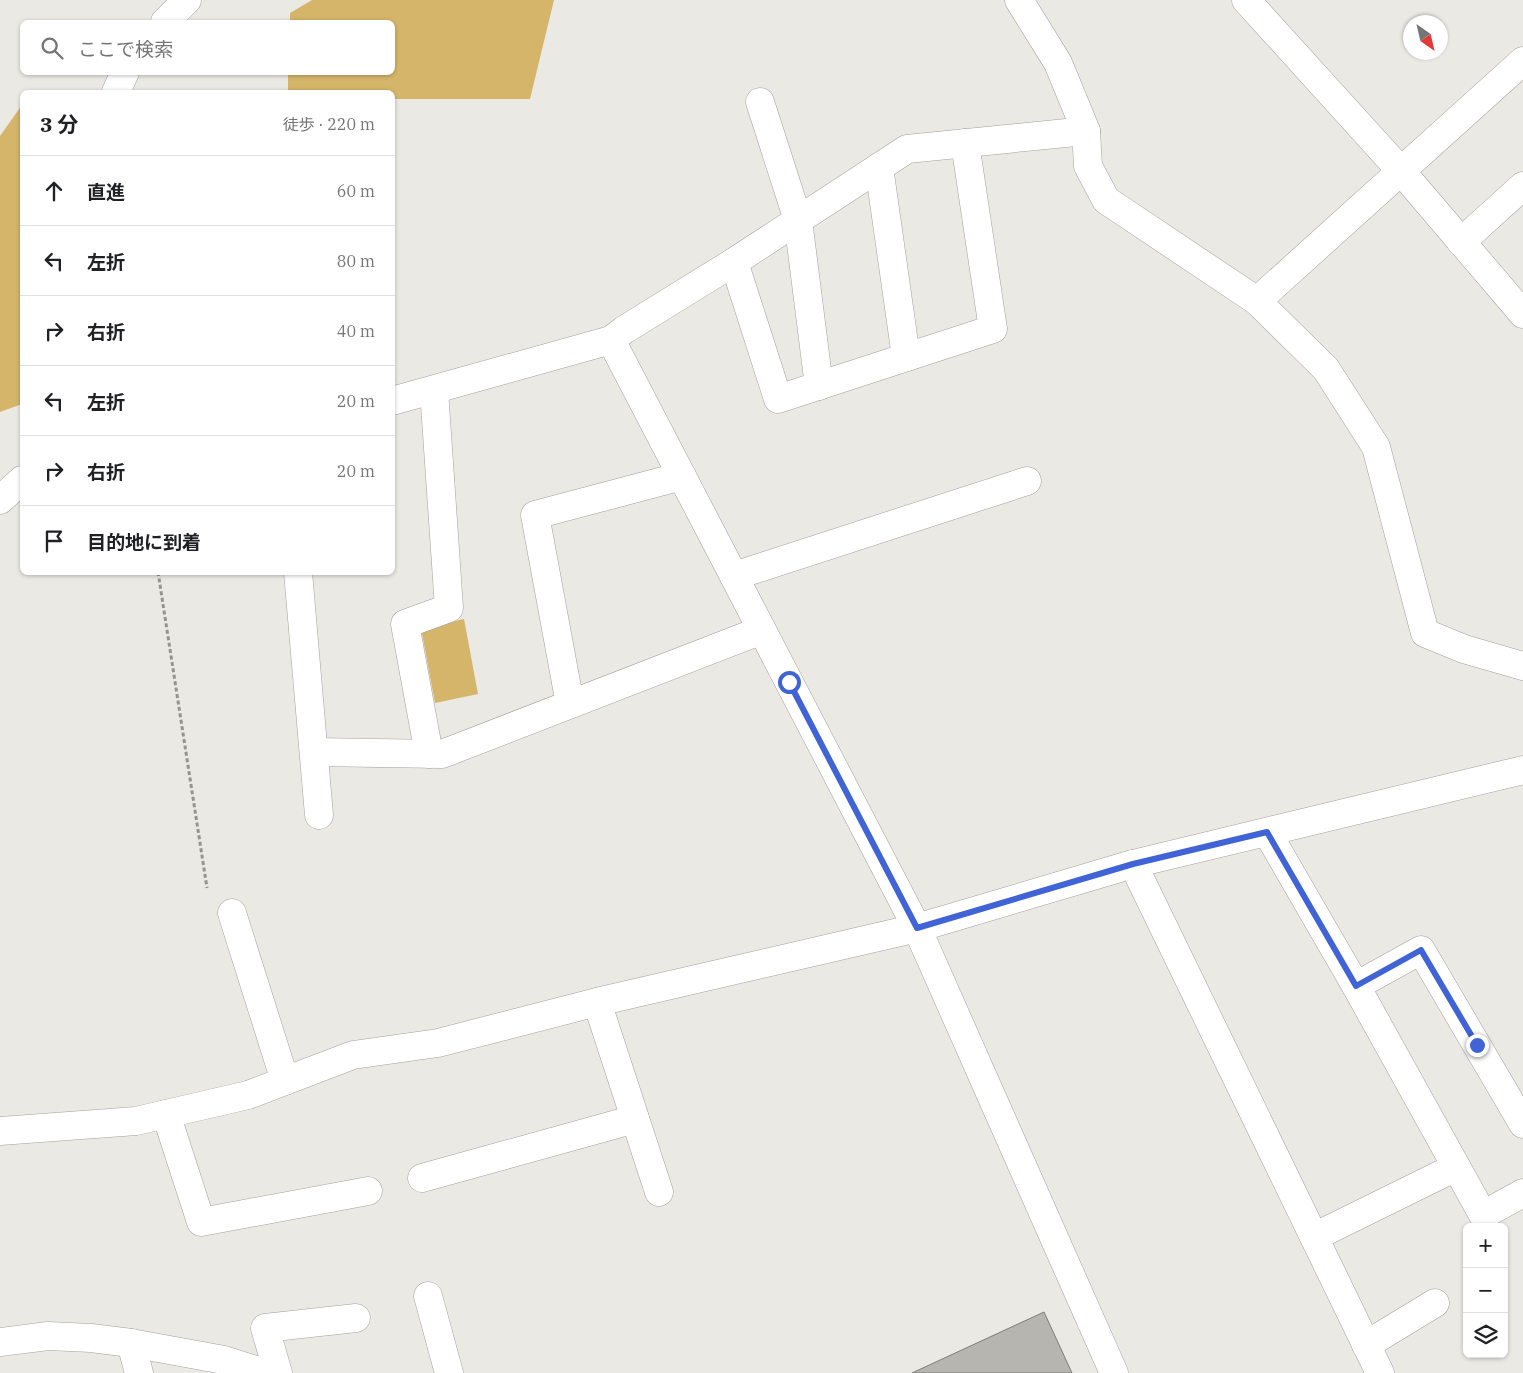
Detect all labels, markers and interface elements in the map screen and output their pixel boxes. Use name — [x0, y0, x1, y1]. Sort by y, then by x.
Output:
north arrow — [1403, 15, 1448, 60]
search box — [20, 20, 395, 75]
icon: search — [38, 34, 66, 62]
text: ここで検索 — [78, 37, 173, 61]
text: 3 分 — [40, 110, 78, 138]
text: 徒歩 · 220 m — [283, 114, 375, 134]
icon: ahead — [40, 177, 68, 205]
text: 直進 — [87, 180, 125, 204]
text: 60 m — [337, 181, 375, 201]
icon: left — [40, 247, 68, 275]
text: 左折 — [87, 250, 125, 274]
text: 80 m — [337, 251, 375, 271]
icon: right — [40, 317, 68, 345]
text: 右折 — [87, 320, 125, 344]
text: 40 m — [337, 321, 375, 341]
icon: left — [40, 387, 68, 415]
text: 左折 — [87, 390, 125, 414]
text: 20 m — [337, 391, 375, 411]
icon: right — [40, 457, 68, 485]
text: 右折 — [87, 460, 125, 484]
text: 20 m — [337, 461, 375, 481]
icon: arrive — [40, 527, 68, 555]
text: 目的地に到着 — [87, 530, 201, 554]
route start — [778, 671, 801, 694]
route end — [1466, 1034, 1489, 1057]
map controls — [1463, 1223, 1508, 1358]
button: + — [1463, 1223, 1508, 1268]
button: − — [1463, 1268, 1508, 1313]
button: layers — [1463, 1313, 1508, 1358]

